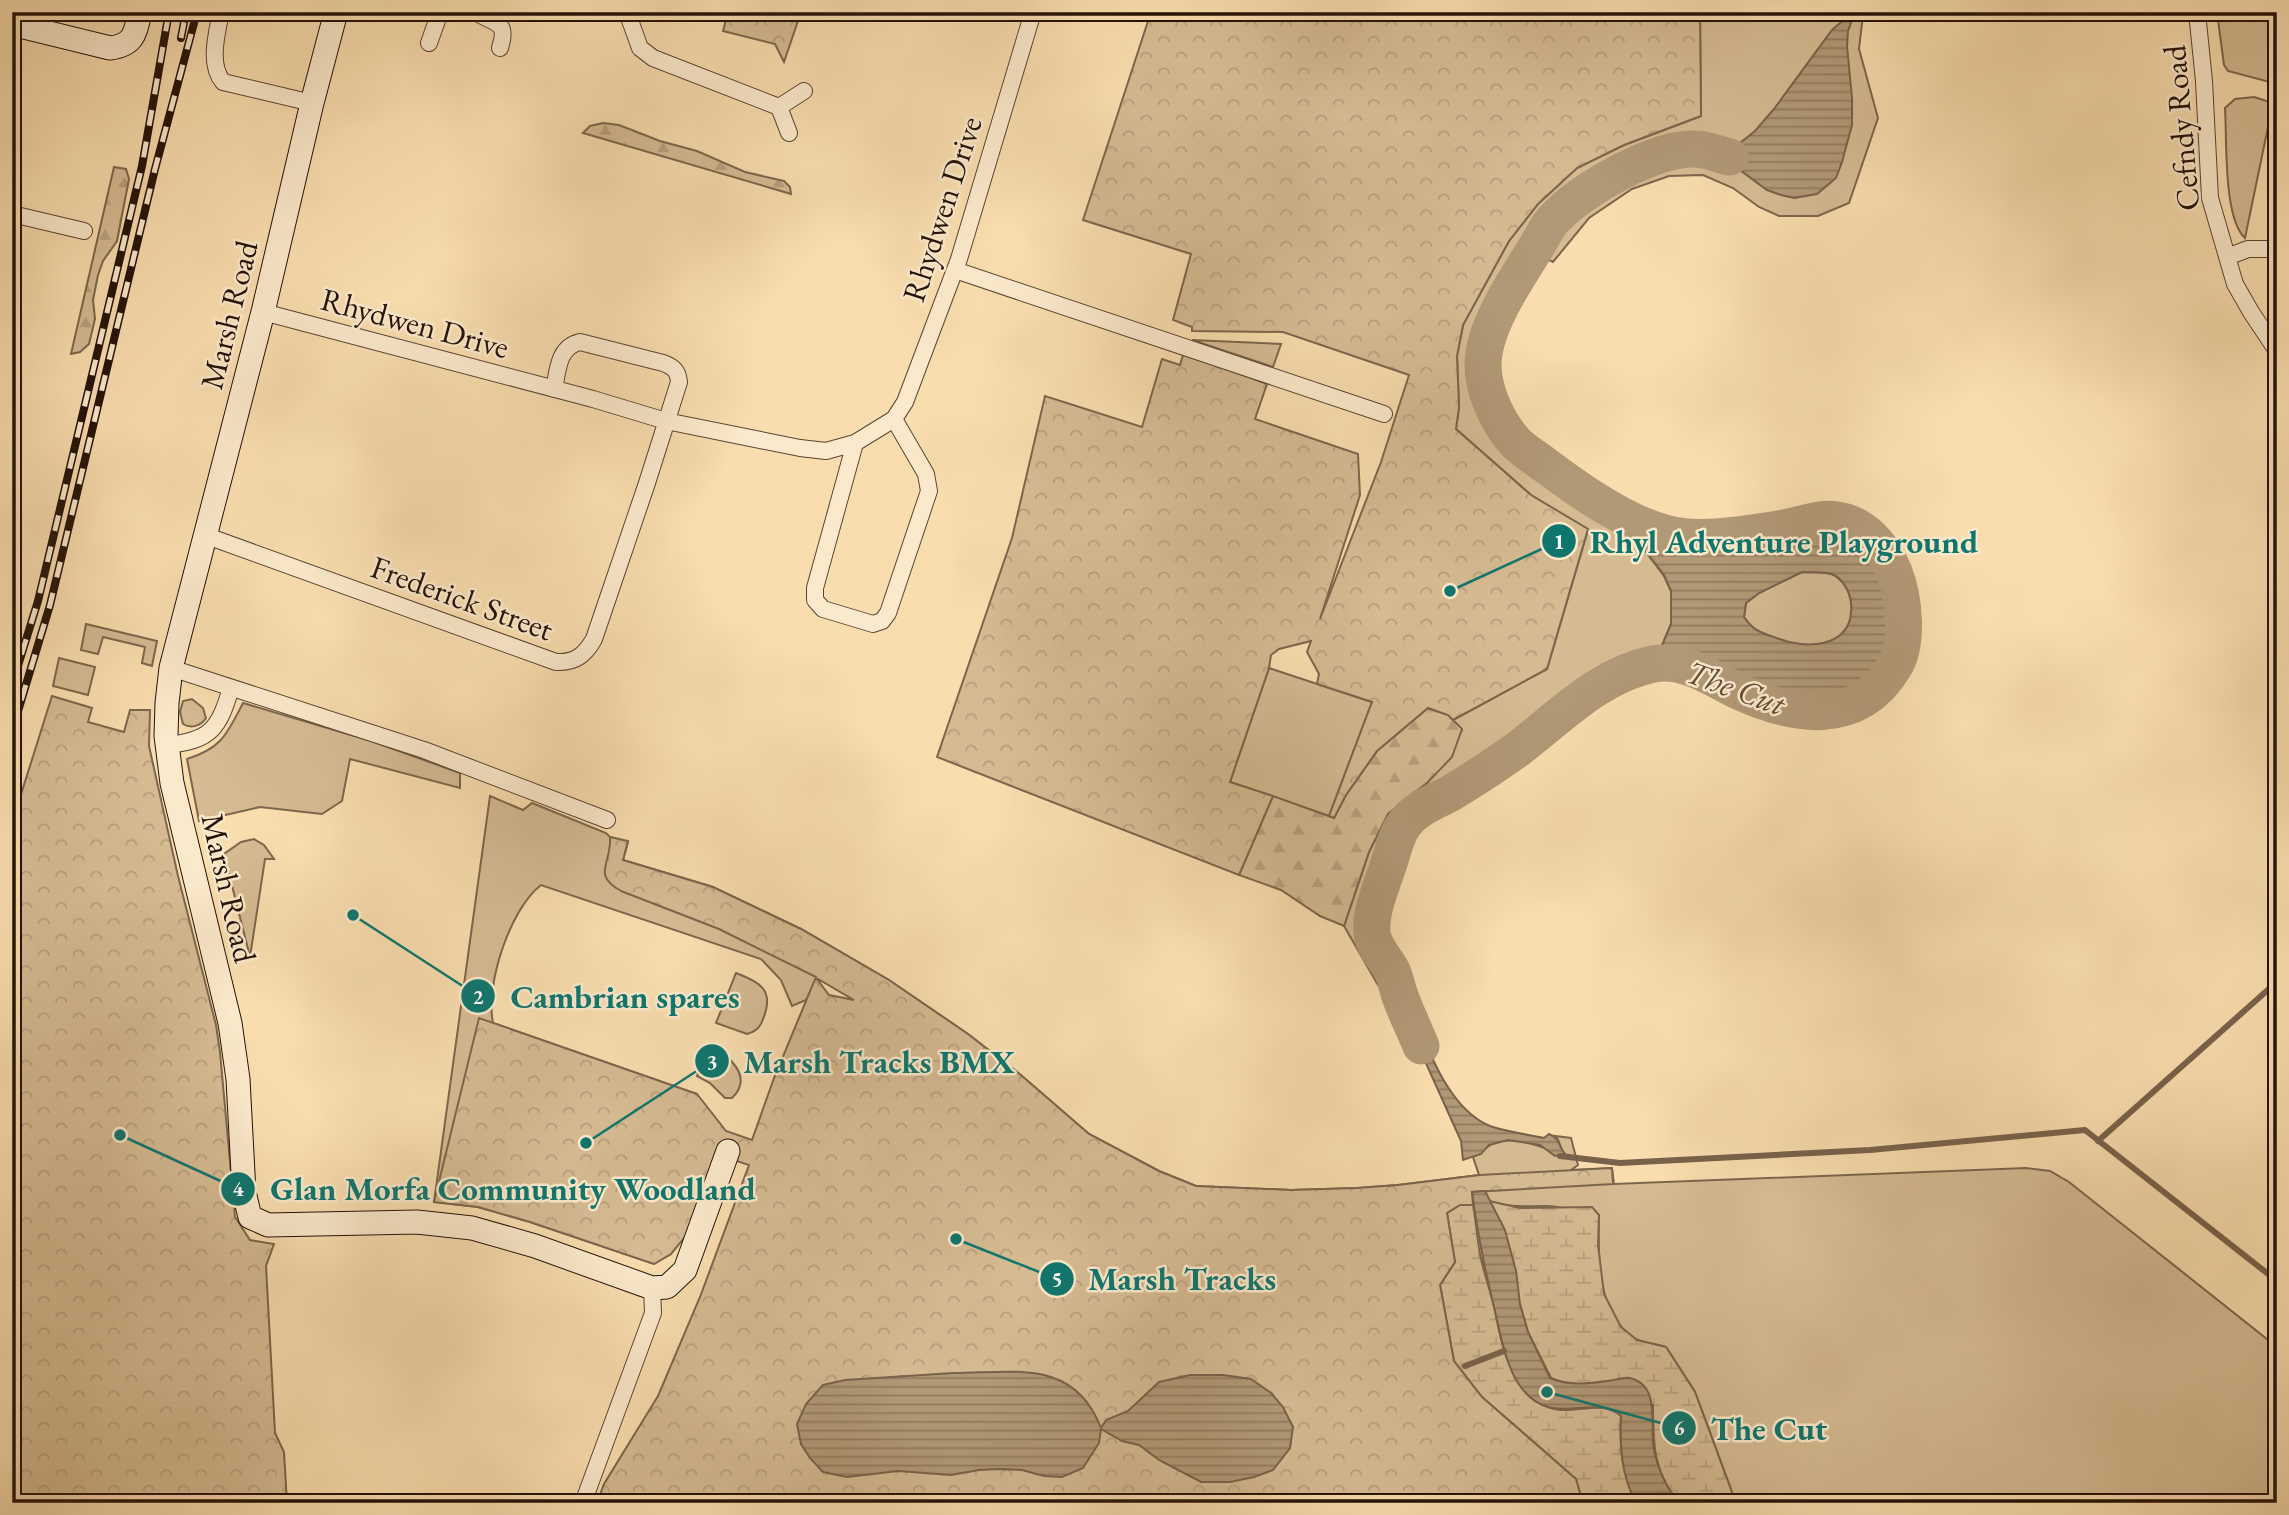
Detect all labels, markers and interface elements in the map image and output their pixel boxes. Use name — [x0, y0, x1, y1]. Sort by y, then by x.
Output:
street label: Cefndy Road — [2153, 43, 2209, 212]
street label: Rhydwen Drive — [892, 111, 992, 307]
street label: Marsh Road — [190, 235, 268, 394]
street label: Rhydwen Drive — [317, 278, 513, 368]
callout: Rhyl Adventure Playground — [1541, 514, 1993, 568]
text: Rhyl Adventure Playground — [1590, 520, 1978, 563]
text: 1 — [1553, 528, 1565, 555]
street label: Frederick Street — [365, 546, 559, 650]
water label: The Cut — [1681, 650, 1792, 726]
street label: Marsh Road — [191, 809, 267, 967]
callout: Cambrian spares — [461, 969, 753, 1023]
text: Cambrian spares — [510, 975, 740, 1018]
text: 2 — [472, 983, 484, 1010]
callout: Marsh Tracks BMX — [694, 1034, 1029, 1088]
text: Marsh Tracks BMX — [743, 1040, 1015, 1083]
text: 3 — [706, 1048, 718, 1075]
callout: Glan Morfa Community Woodland — [221, 1162, 769, 1216]
text: Glan Morfa Community Woodland — [270, 1167, 756, 1210]
text: 4 — [232, 1175, 244, 1202]
callout: Marsh Tracks — [1039, 1252, 1290, 1306]
text: Marsh Tracks — [1088, 1257, 1276, 1300]
text: 5 — [1051, 1265, 1063, 1292]
callout: The Cut — [1662, 1401, 1841, 1455]
text: The Cut — [1711, 1407, 1828, 1450]
text: 6 — [1673, 1414, 1685, 1441]

